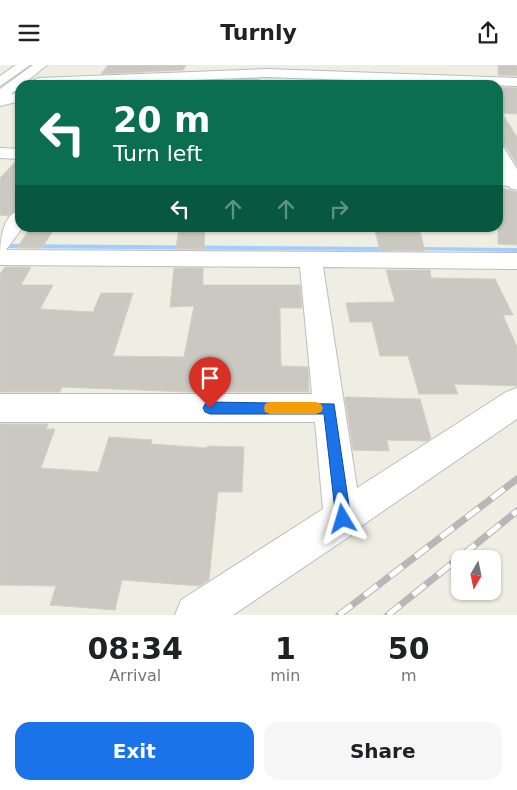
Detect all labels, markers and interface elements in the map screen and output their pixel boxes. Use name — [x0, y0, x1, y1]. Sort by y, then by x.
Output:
icon: menu — [15, 19, 43, 47]
icon: share — [474, 19, 502, 47]
text: Turnly — [220, 20, 297, 45]
icon: left — [30, 100, 95, 165]
text: 20 m — [113, 100, 210, 140]
text: Turn left — [113, 141, 202, 166]
icon: left — [166, 195, 194, 223]
icon: ahead — [219, 195, 247, 223]
icon: ahead — [272, 195, 300, 223]
icon: right — [325, 195, 353, 223]
pin — [189, 357, 231, 408]
icon: arrive — [196, 364, 224, 392]
position arrow — [316, 492, 368, 544]
north arrow — [451, 550, 501, 600]
map controls — [451, 550, 501, 600]
text: 08:34 — [87, 631, 183, 666]
text: 1 — [275, 631, 296, 666]
text: 50 — [388, 631, 430, 666]
text: Arrival — [109, 666, 161, 685]
text: min — [270, 666, 300, 685]
text: m — [401, 666, 417, 685]
button: Exit — [15, 722, 254, 780]
button: Share — [264, 722, 502, 780]

